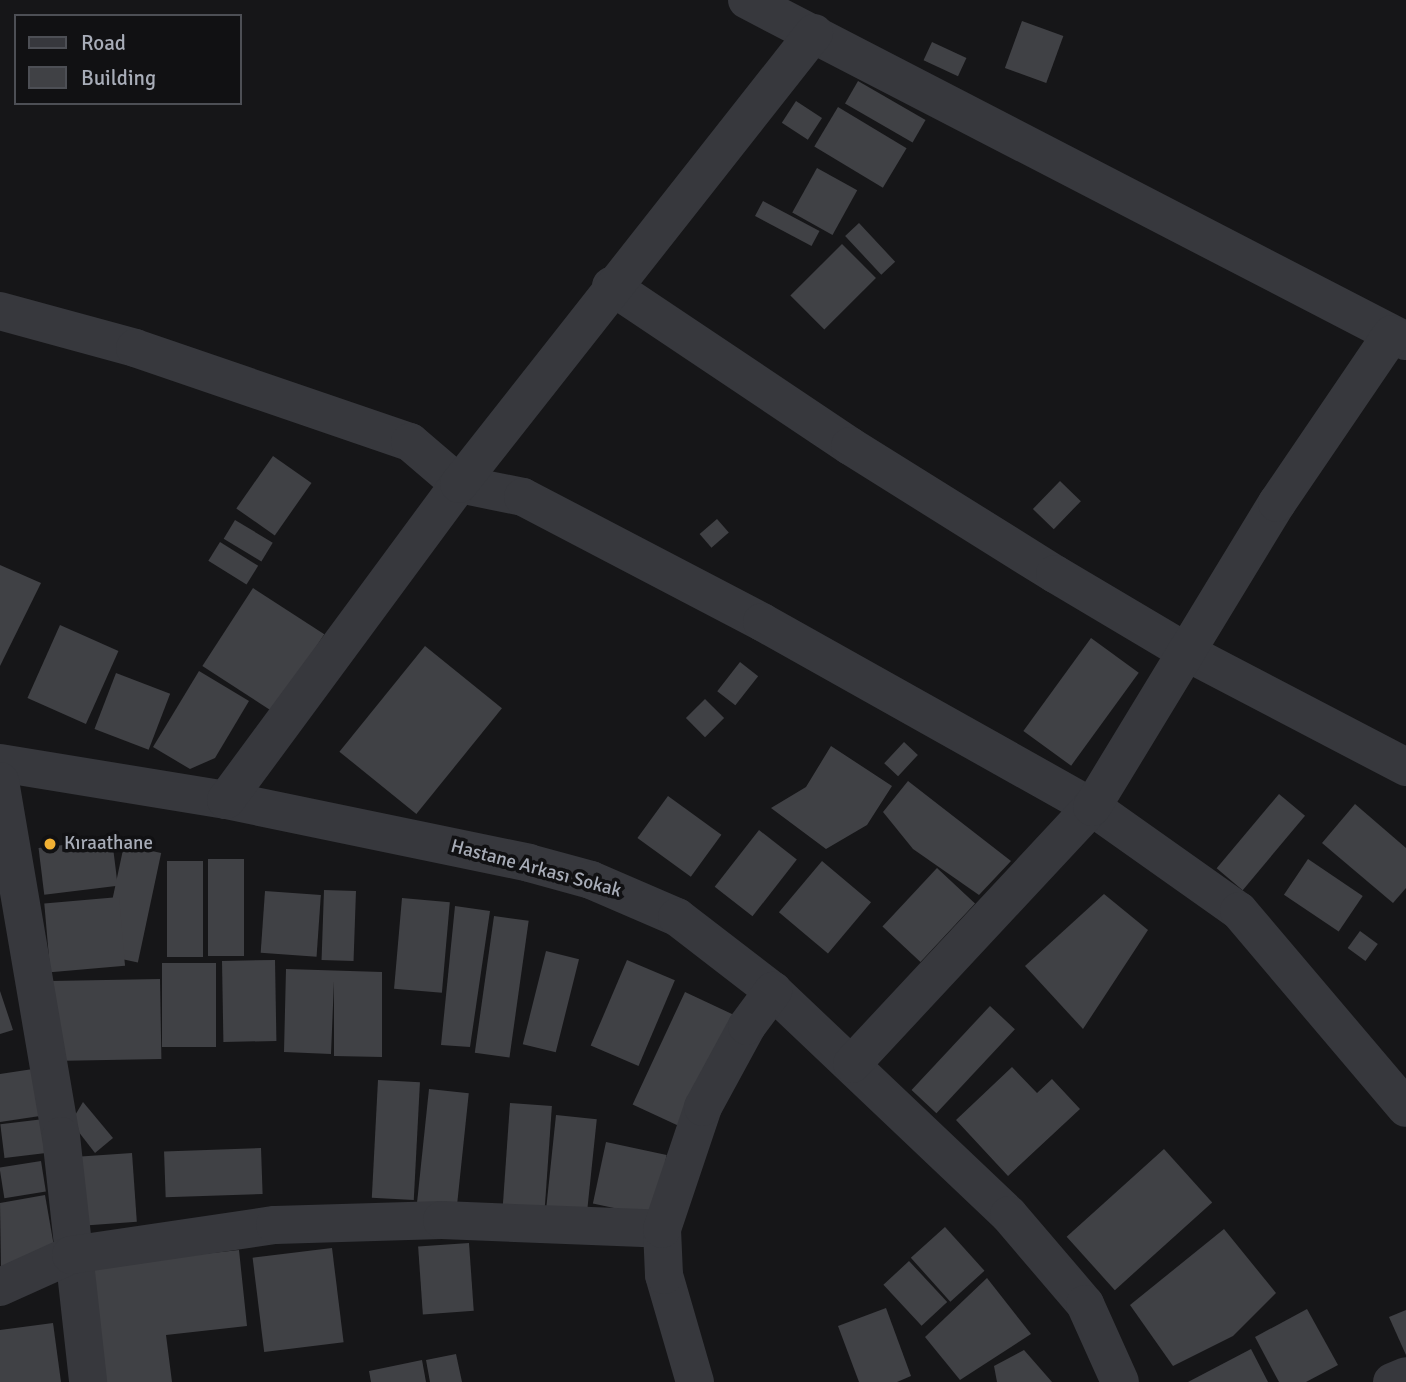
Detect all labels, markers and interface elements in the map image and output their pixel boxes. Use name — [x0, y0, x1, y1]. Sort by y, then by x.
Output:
legend — [14, 14, 242, 105]
text: Road — [81, 30, 126, 56]
text: Building — [81, 65, 156, 91]
place label: Kıraathane — [64, 833, 153, 855]
street label: Hastane Arkası Sokak — [448, 835, 624, 903]
marker: Kıraathane — [42, 836, 58, 852]

